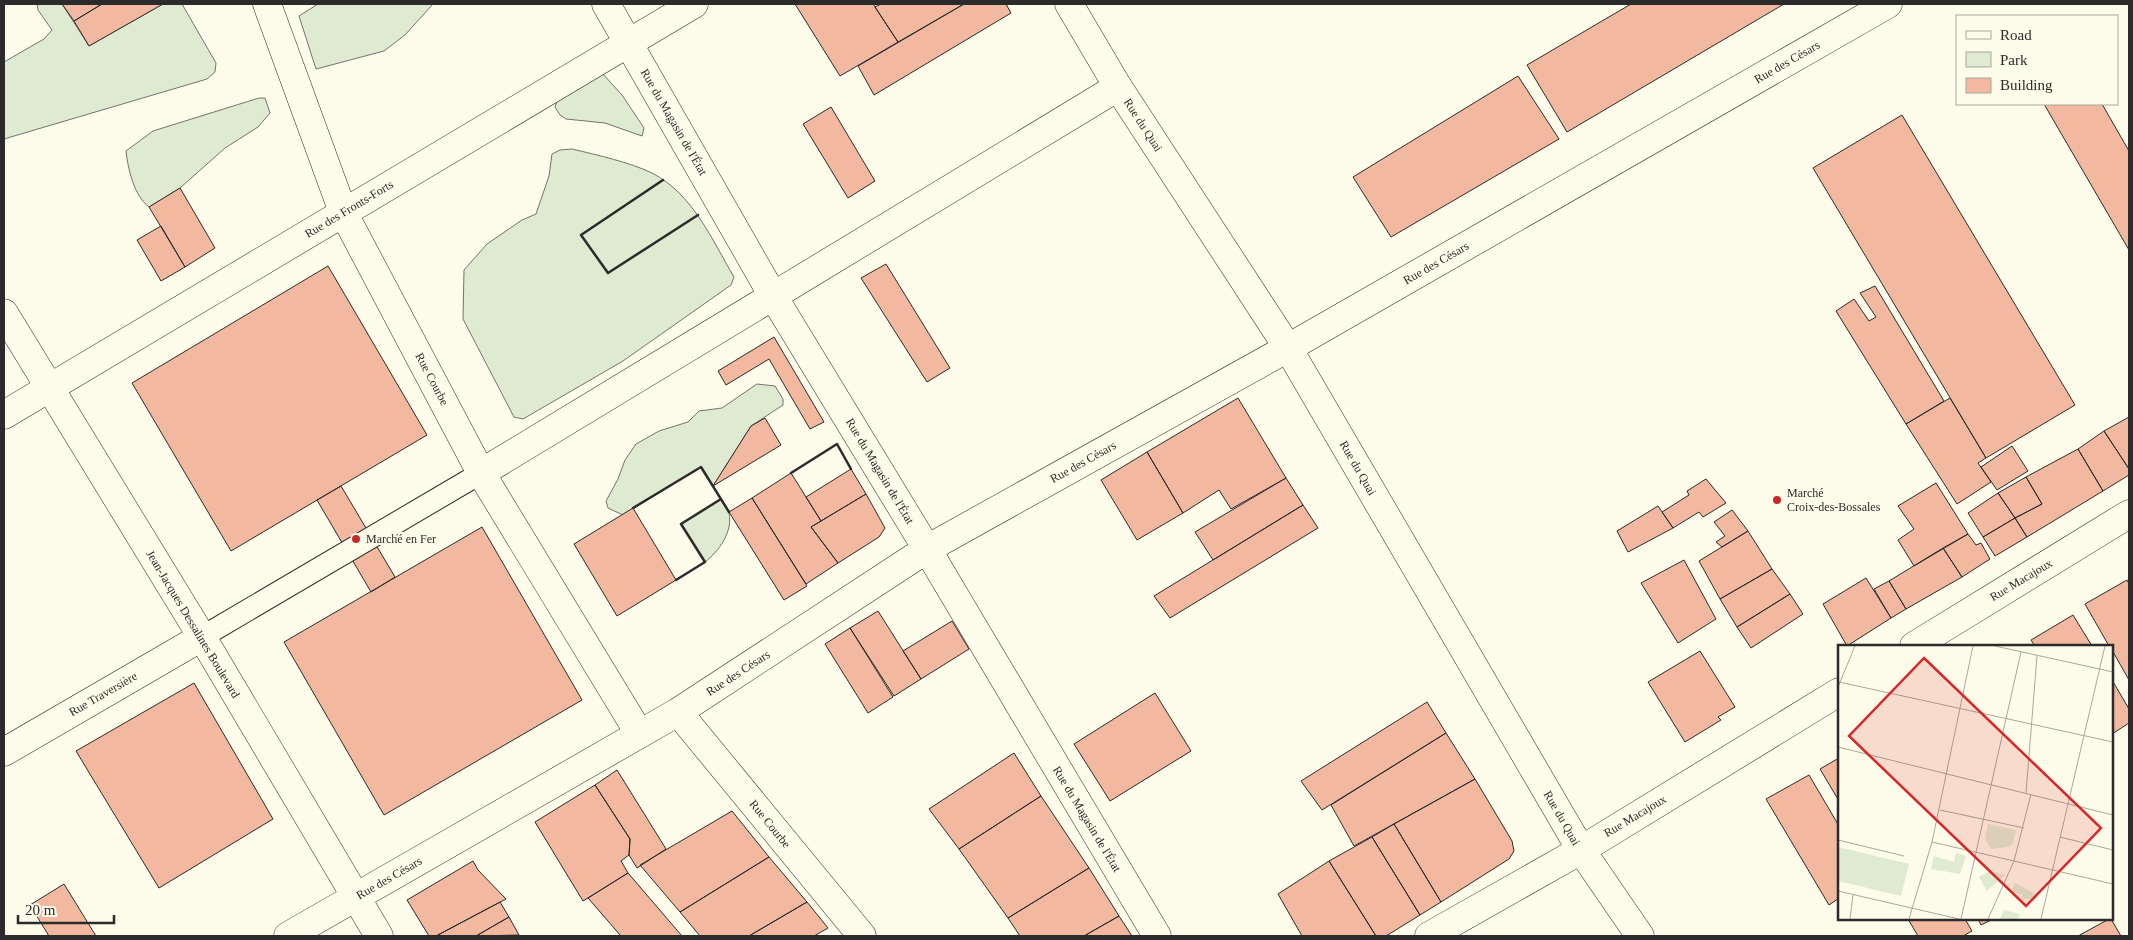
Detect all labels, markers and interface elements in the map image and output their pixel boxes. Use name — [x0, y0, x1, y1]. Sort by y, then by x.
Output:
legend — [1956, 15, 2118, 105]
text: Road — [2000, 27, 2032, 43]
street label: Rue des Césars — [1752, 37, 1823, 86]
text: Park — [2000, 52, 2028, 68]
street label: Rue du Magasin de l'État — [638, 66, 711, 178]
text: Building — [2000, 77, 2053, 93]
street label: Rue du Quai — [1121, 96, 1166, 155]
street label: Rue des Fronts-Forts — [302, 177, 396, 241]
street label: Rue des Césars — [1401, 238, 1472, 287]
street label: Rue Courbe — [412, 350, 452, 408]
street label: Rue du Magasin de l'État — [843, 416, 917, 527]
street label: Rue des Césars — [1048, 438, 1119, 486]
street label: Rue du Quai — [1337, 438, 1380, 498]
place label: Marché Croix-des-Bossales — [1787, 486, 1881, 514]
marker: Marché Croix-des-Bossales — [1771, 494, 1783, 506]
place label: Marché en Fer — [366, 532, 436, 546]
marker: Marché en Fer — [350, 533, 362, 545]
street label: Jean-Jacques Dessalines Boulevard — [143, 548, 243, 700]
street label: Rue Macajoux — [1987, 556, 2055, 604]
inset map — [1838, 645, 2113, 920]
street label: Rue des Césars — [703, 647, 773, 699]
street label: Rue Traversière — [66, 669, 140, 719]
street label: Rue du Magasin de l'État — [1050, 764, 1124, 875]
street label: Rue du Quai — [1541, 788, 1584, 848]
street label: Rue Macajoux — [1601, 792, 1669, 840]
street label: Rue Courbe — [746, 797, 794, 851]
street label: Rue des Césars — [354, 853, 425, 902]
scale bar — [18, 892, 114, 924]
text: 20 m — [25, 902, 56, 918]

